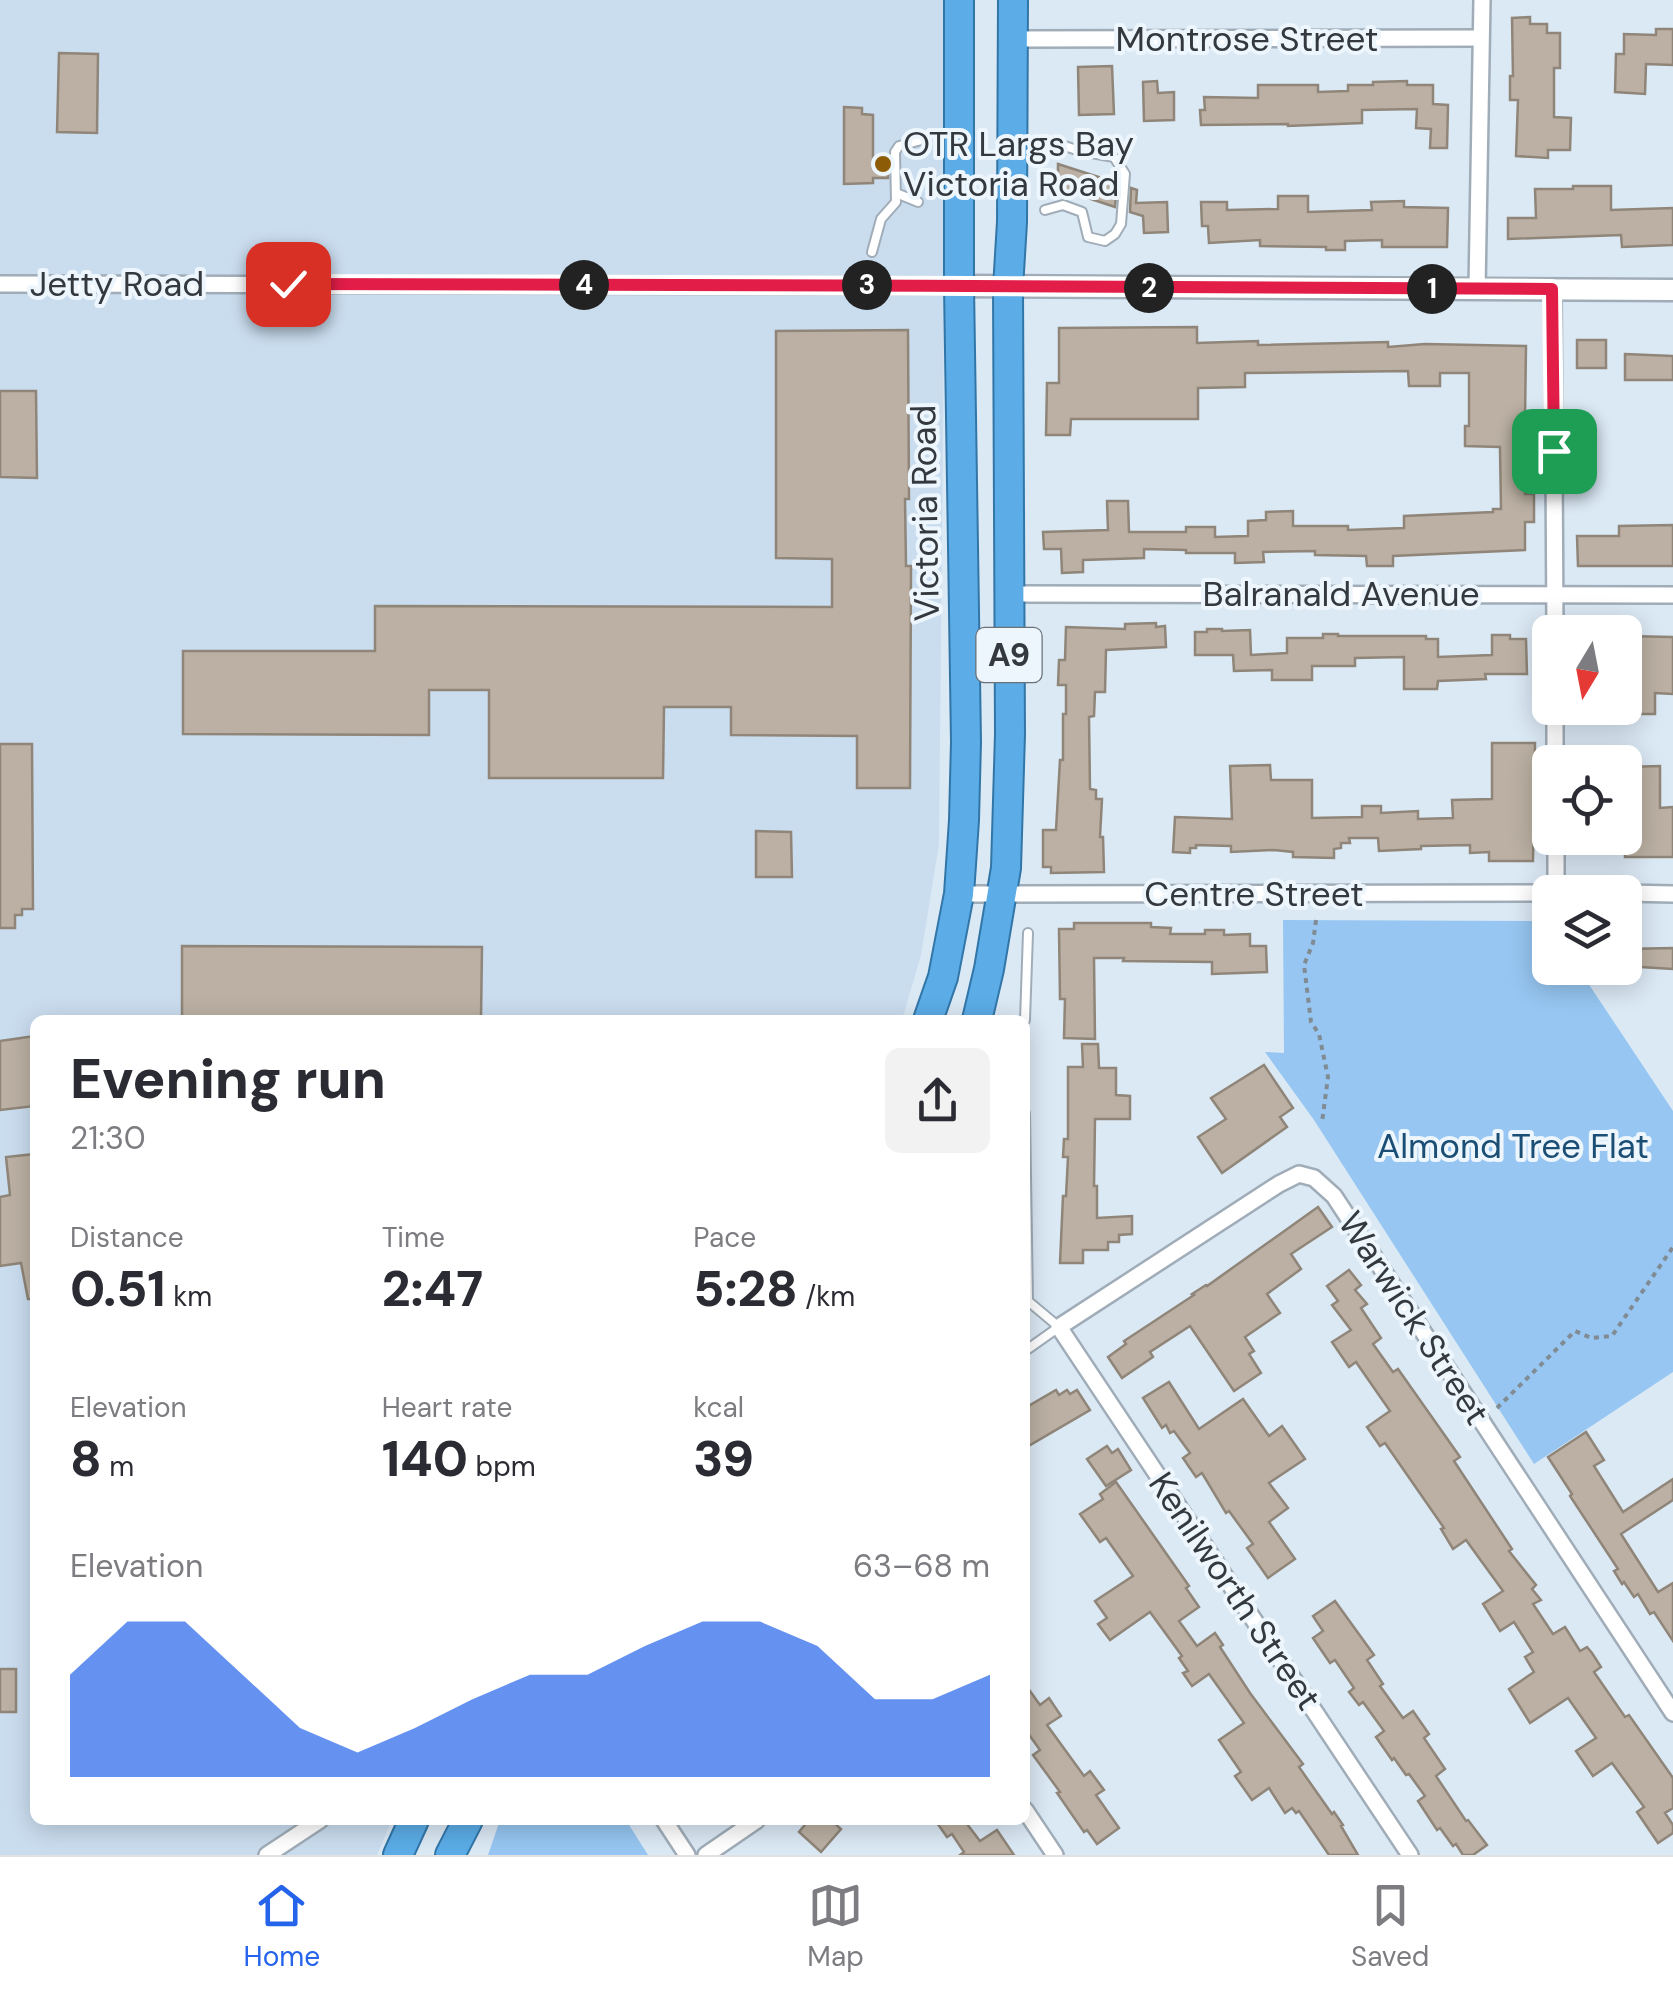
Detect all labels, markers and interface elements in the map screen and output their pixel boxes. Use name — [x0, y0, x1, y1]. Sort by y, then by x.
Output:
street label: Montrose Street — [1116, 16, 1379, 62]
place label: OTR Largs Bay Victoria Road — [903, 121, 1134, 207]
marker: OTR Largs Bay Victoria Road — [872, 153, 894, 175]
pin — [246, 242, 331, 327]
icon: check — [261, 257, 316, 312]
pin: 4 — [559, 260, 609, 310]
pin: 3 — [842, 260, 892, 310]
street label: Jetty Road — [30, 261, 204, 307]
pin: 2 — [1124, 263, 1174, 313]
pin: 1 — [1407, 264, 1457, 314]
text: 4 — [575, 266, 593, 303]
text: 3 — [859, 266, 875, 303]
text: 2 — [1141, 269, 1157, 306]
text: 1 — [1427, 270, 1437, 307]
street label: Victoria Road — [900, 404, 950, 622]
pin — [1512, 409, 1597, 494]
icon: arrive — [1527, 424, 1582, 479]
street label: Balranald Avenue — [1202, 571, 1480, 617]
north arrow — [1532, 615, 1642, 725]
map controls — [1532, 615, 1642, 985]
road number: A9 — [976, 628, 1042, 682]
button: locate — [1532, 745, 1642, 855]
street label: Centre Street — [1144, 871, 1364, 917]
button: layers — [1532, 875, 1642, 985]
text: Evening run — [70, 1043, 386, 1115]
button: share — [885, 1048, 990, 1153]
text: 21:30 — [70, 1117, 146, 1159]
park label: Almond Tree Flat — [1377, 1123, 1649, 1169]
street label: Warwick Street — [1328, 1203, 1500, 1433]
text: Distance — [70, 1219, 184, 1256]
text: Time — [382, 1219, 445, 1256]
text: Pace — [693, 1219, 756, 1256]
text: 0.51 — [70, 1256, 166, 1322]
text: 2:47 — [382, 1256, 483, 1322]
text: 5:28 — [693, 1256, 798, 1322]
text: km — [166, 1278, 212, 1315]
text: /km — [798, 1278, 855, 1315]
text: Elevation — [70, 1389, 187, 1426]
text: Heart rate — [382, 1389, 512, 1426]
text: kcal — [693, 1389, 744, 1426]
text: 8 — [70, 1426, 102, 1492]
text: 140 — [382, 1426, 468, 1492]
text: 39 — [693, 1426, 754, 1492]
text: m — [102, 1448, 134, 1485]
text: bpm — [468, 1448, 536, 1485]
street label: Kenilworth Street — [1138, 1463, 1332, 1719]
text: Elevation — [70, 1545, 203, 1587]
text: 63–68 m — [853, 1545, 990, 1587]
tab: Home — [244, 1878, 320, 1975]
tab: Map — [807, 1878, 864, 1975]
tab: Saved — [1351, 1878, 1429, 1975]

